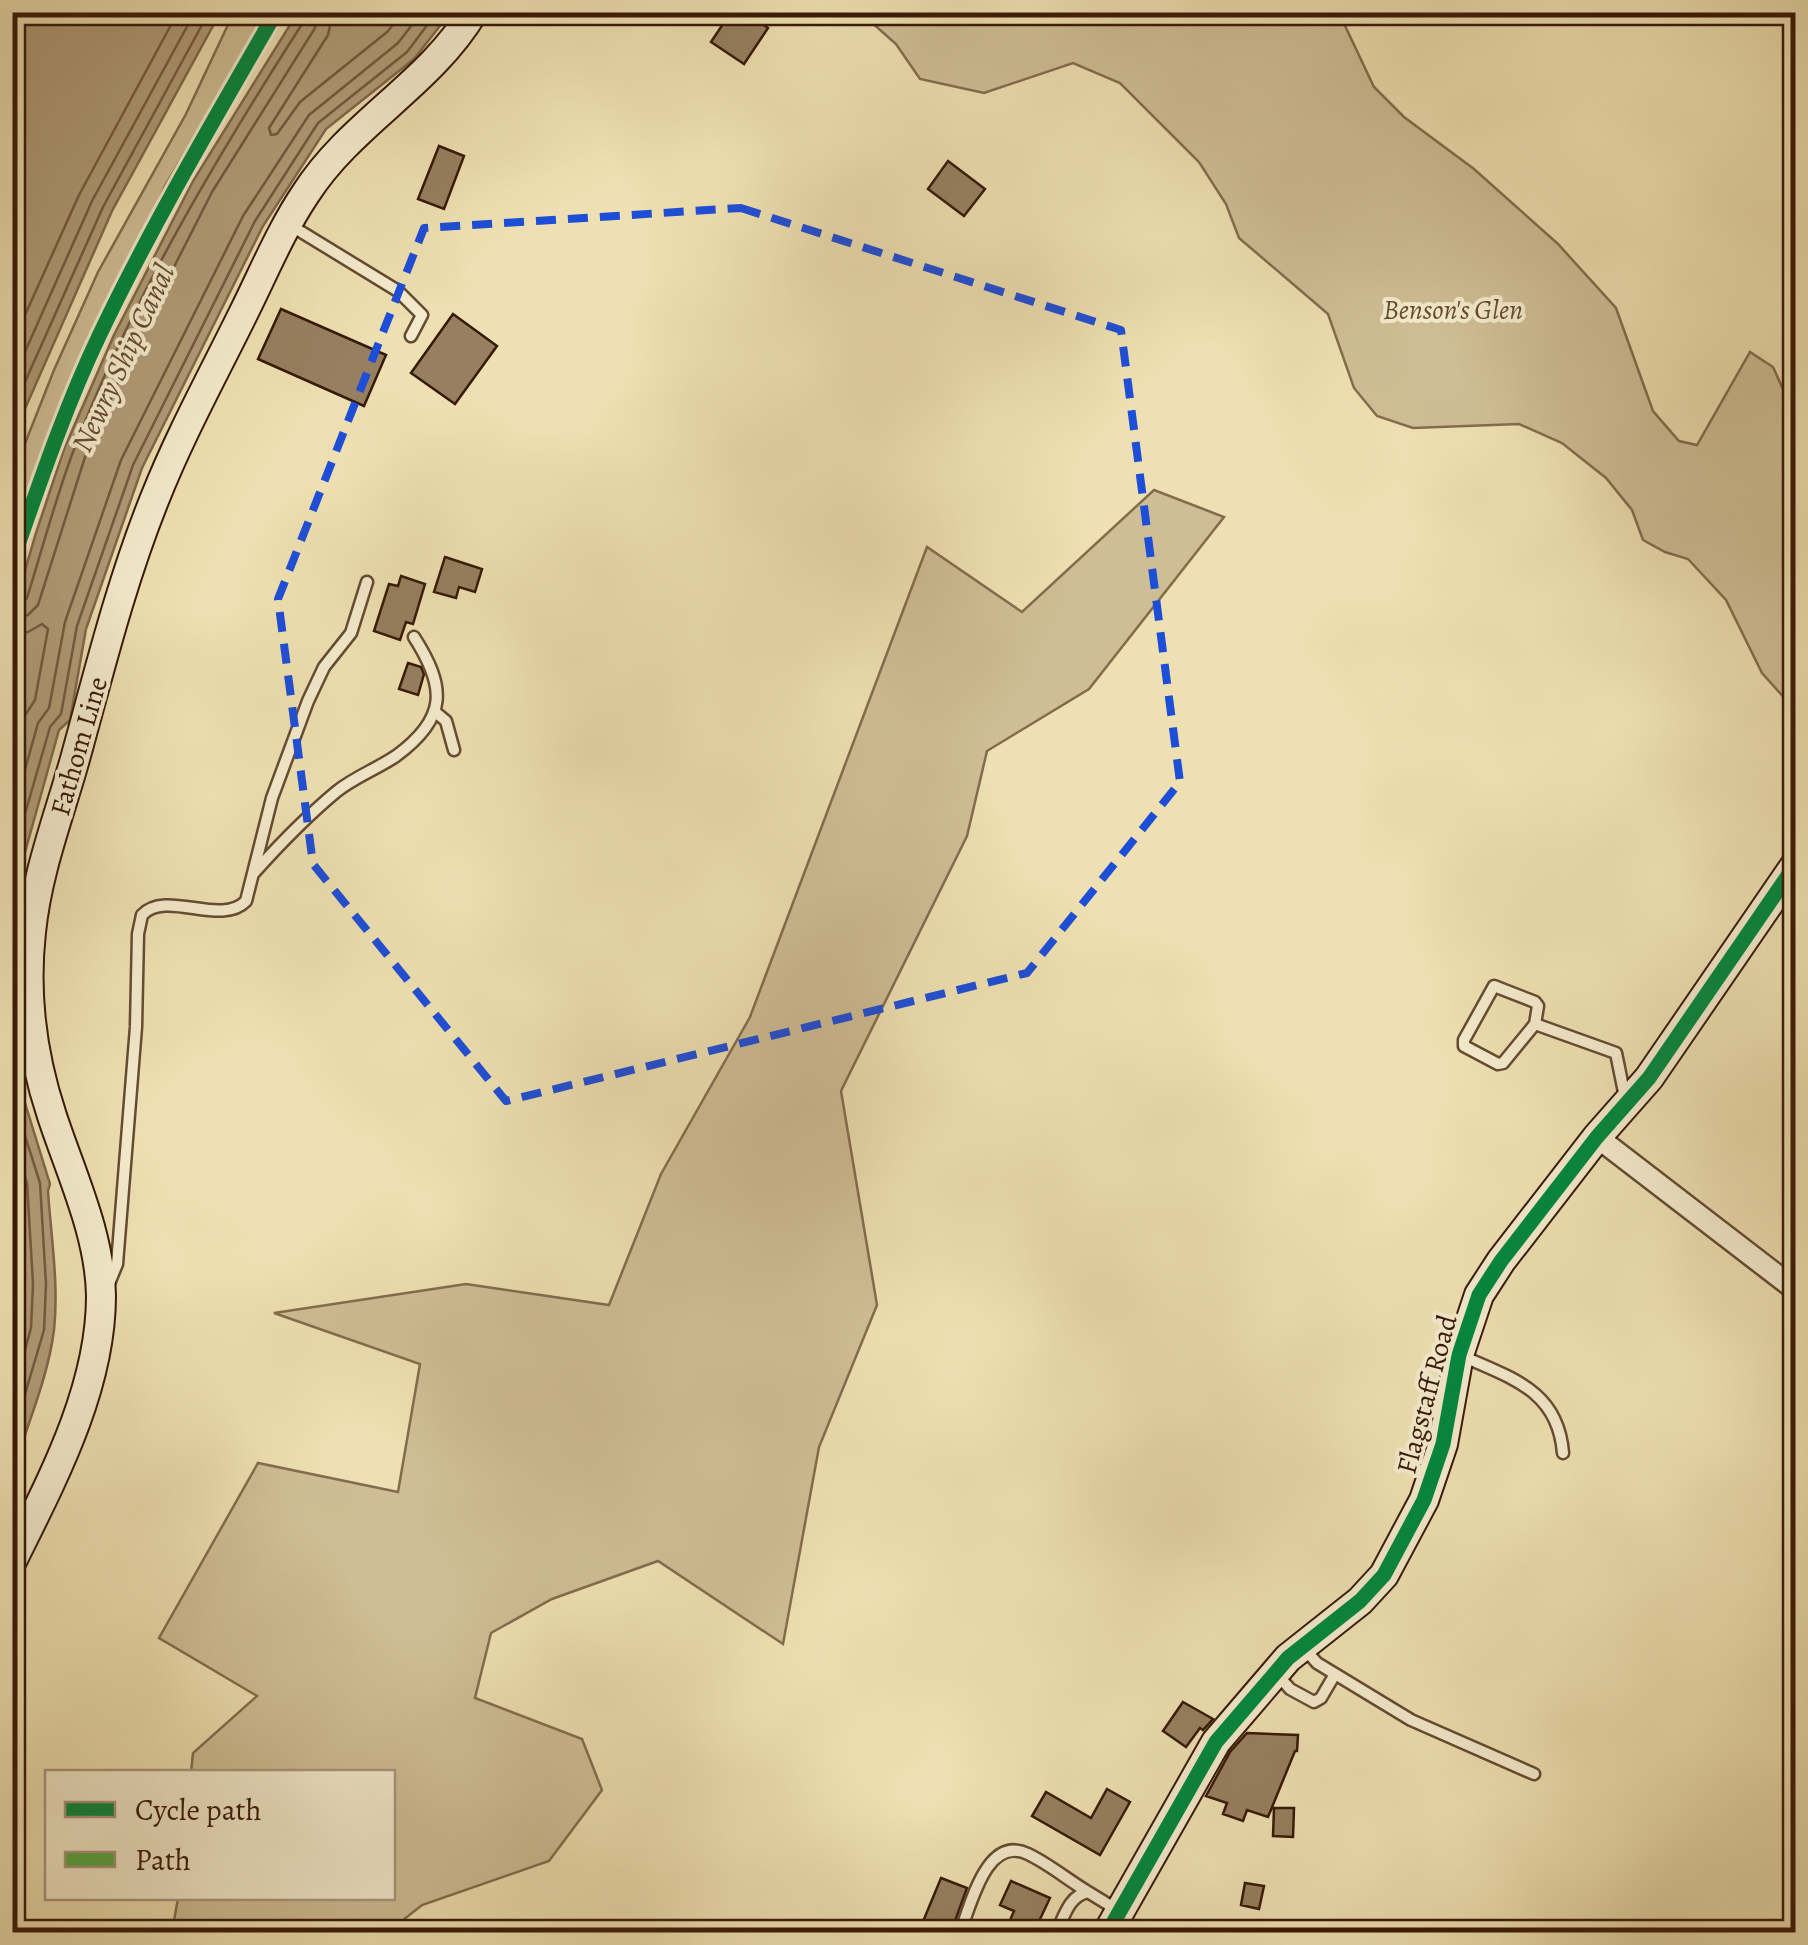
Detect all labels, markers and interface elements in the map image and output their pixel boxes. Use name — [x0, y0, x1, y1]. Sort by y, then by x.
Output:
water label: Newry Ship Canal — [62, 257, 184, 459]
park label: Benson's Glen — [1383, 291, 1523, 329]
street label: Fathom Line — [41, 672, 117, 820]
street label: Flagstaff Road — [1387, 1310, 1467, 1478]
legend — [45, 1770, 395, 1900]
text: Cycle path — [135, 1790, 262, 1830]
text: Path — [135, 1840, 191, 1880]

